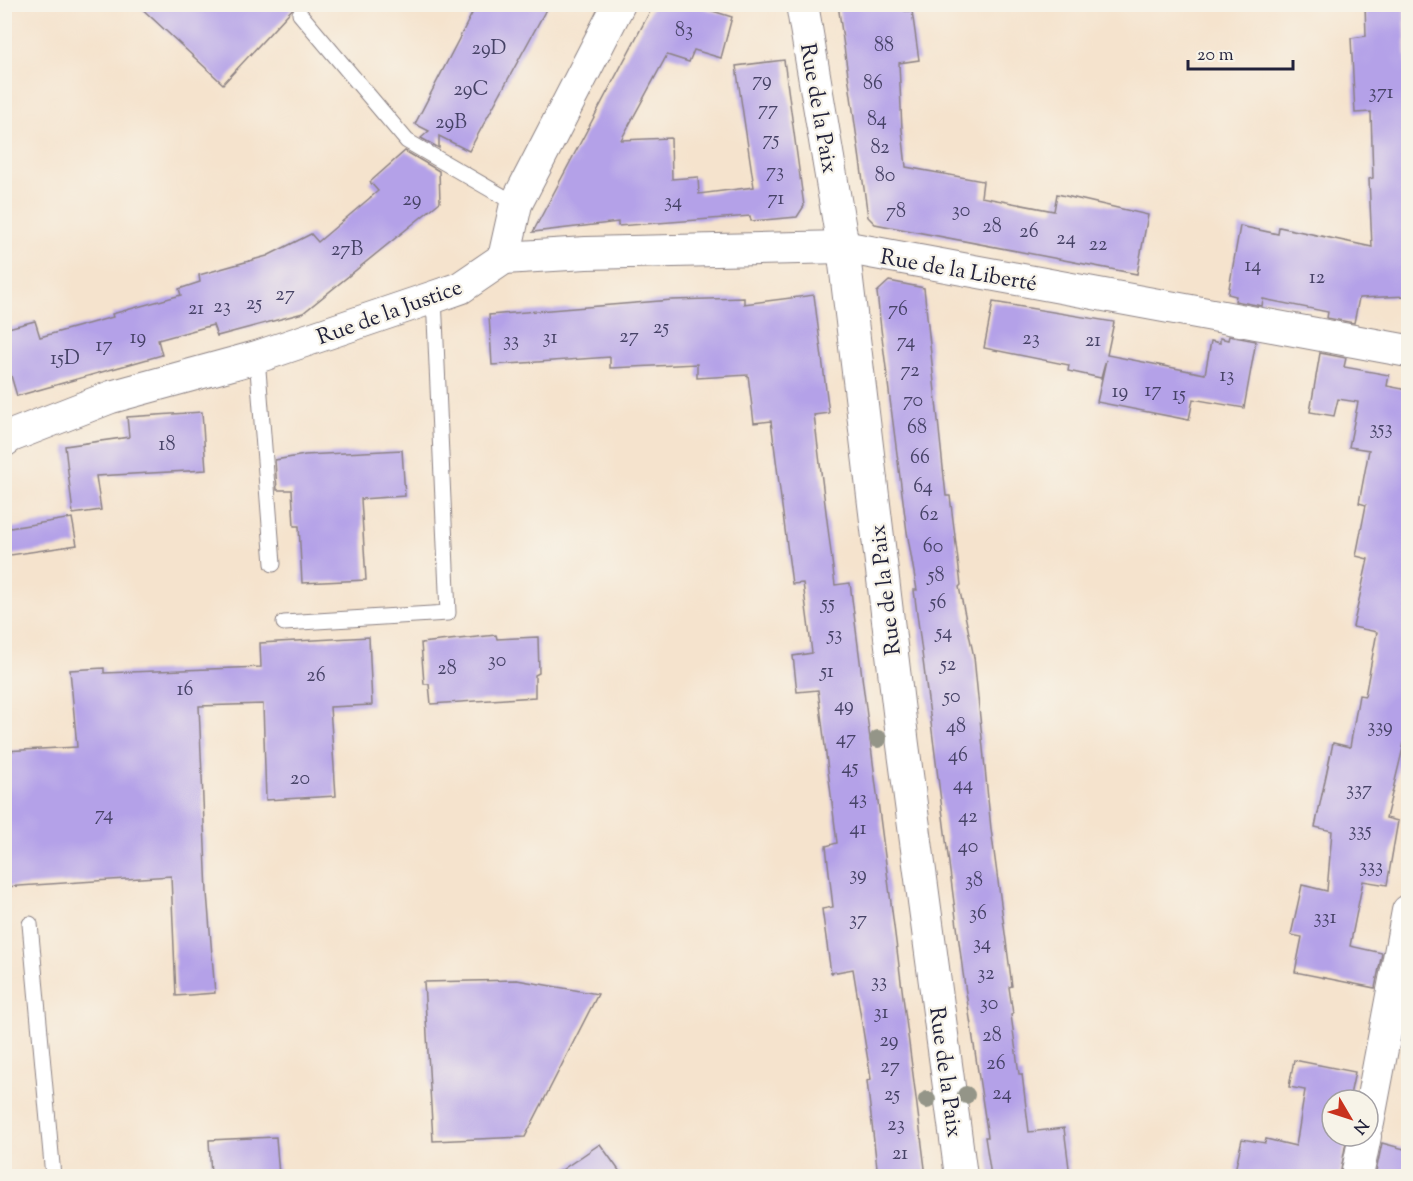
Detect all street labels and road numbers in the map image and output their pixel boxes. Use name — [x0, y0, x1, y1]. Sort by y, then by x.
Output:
street label: Rue de la Paix — [790, 41, 844, 176]
street label: Rue de la Liberté — [878, 242, 1039, 301]
street label: Rue de la Justice — [313, 273, 467, 355]
street label: Rue de la Paix — [863, 522, 911, 657]
street label: Rue de la Paix — [919, 1005, 969, 1140]

